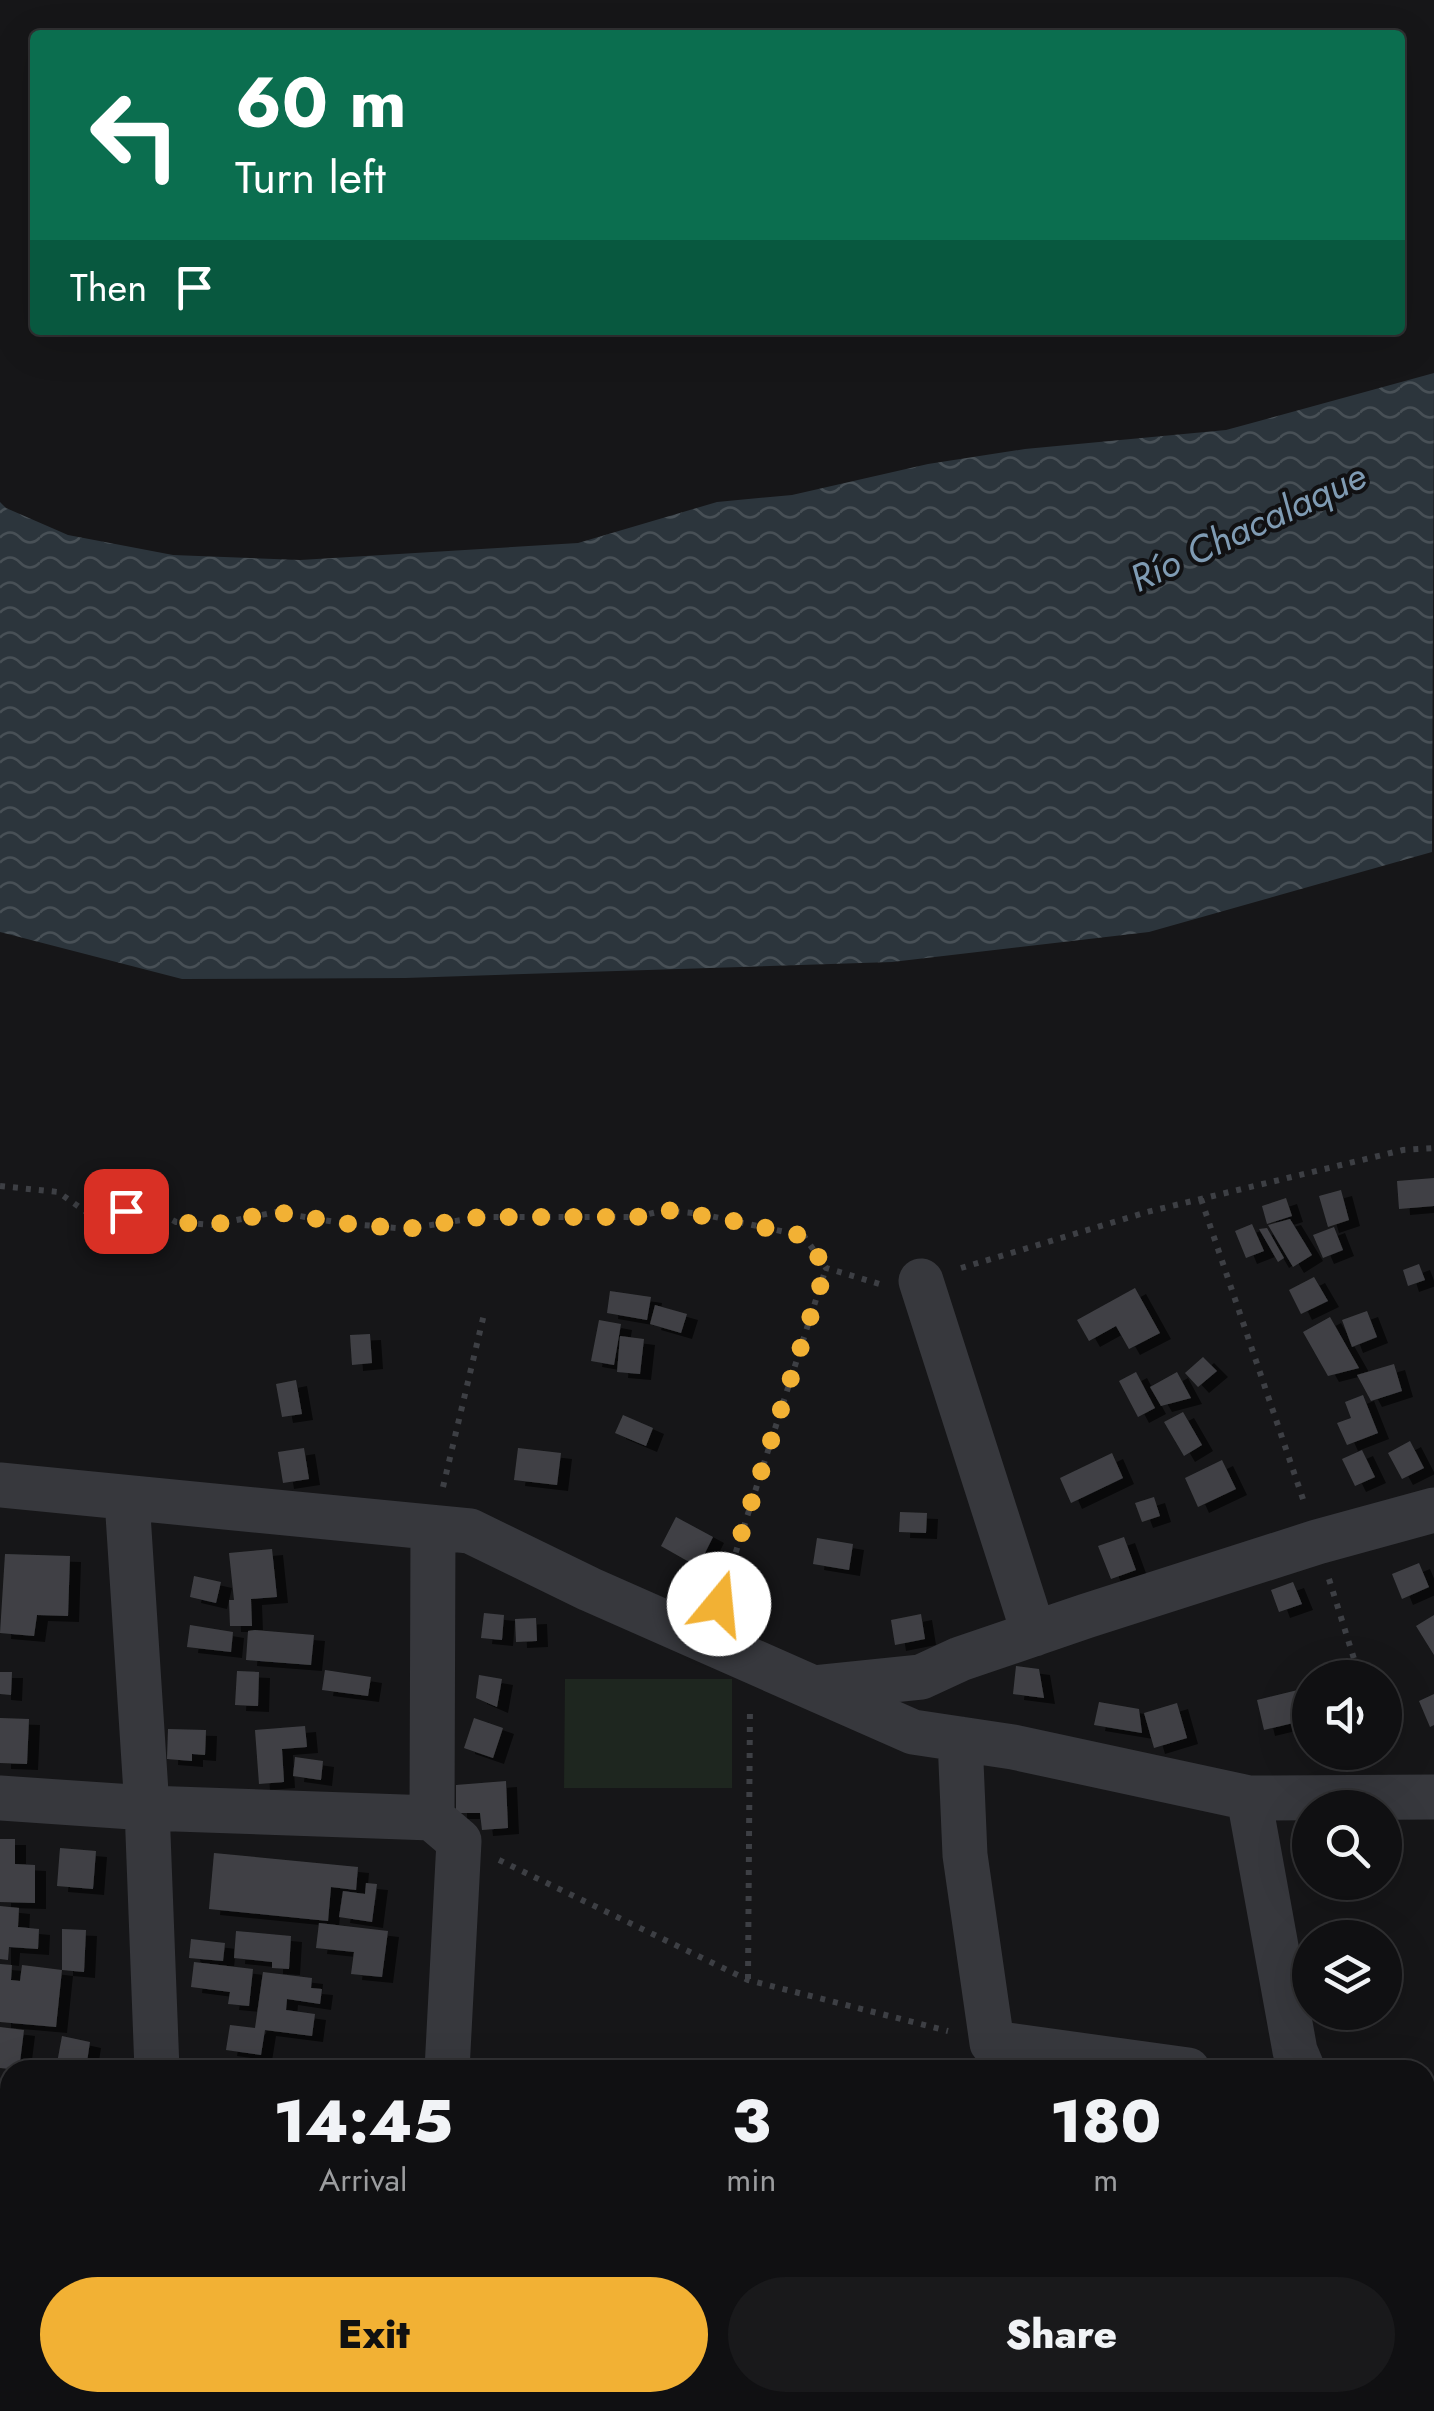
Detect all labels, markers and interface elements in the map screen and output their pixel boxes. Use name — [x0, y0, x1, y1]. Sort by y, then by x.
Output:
text: 60 m — [235, 52, 407, 153]
icon: left — [70, 70, 200, 200]
text: Turn left — [235, 145, 386, 210]
text: Then — [70, 260, 147, 315]
icon: arrive — [167, 260, 222, 315]
water label: Río Chacalaque — [1121, 448, 1375, 605]
pin — [84, 1169, 169, 1254]
icon: arrive — [99, 1184, 154, 1239]
position arrow — [667, 1552, 771, 1656]
map controls — [1292, 1660, 1402, 2030]
button: sound — [1292, 1660, 1402, 1770]
button: search — [1292, 1790, 1402, 1900]
button: layers — [1292, 1920, 1402, 2030]
text: 14:45 — [274, 2078, 453, 2165]
text: 3 — [732, 2078, 771, 2165]
text: 180 — [1050, 2078, 1161, 2165]
text: Arrival — [319, 2157, 407, 2203]
text: min — [726, 2157, 776, 2203]
text: m — [1093, 2157, 1118, 2203]
button: Exit — [40, 2277, 708, 2392]
button: Share — [728, 2277, 1395, 2392]

